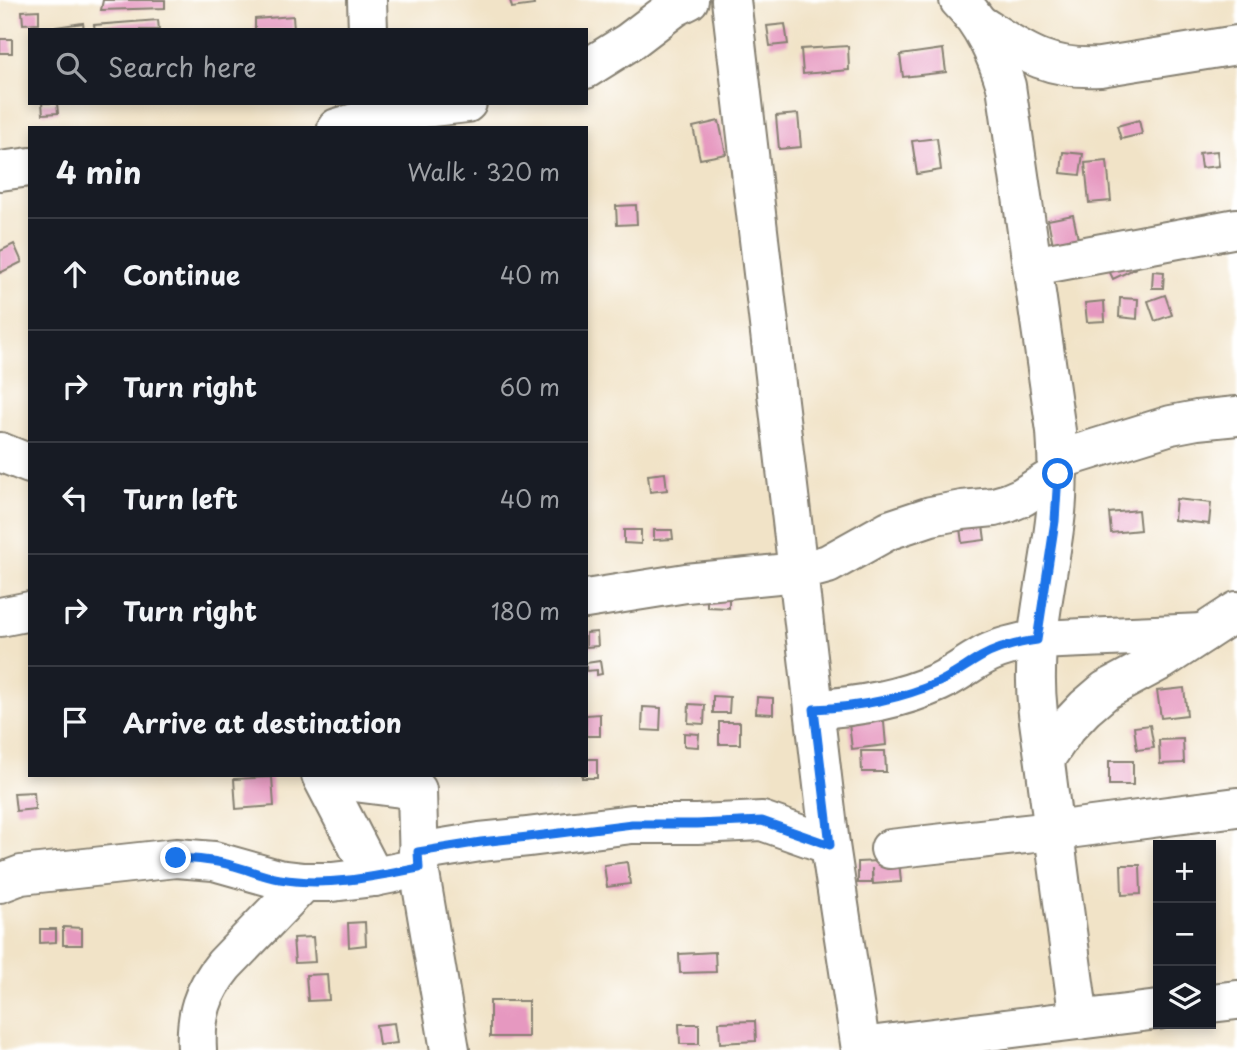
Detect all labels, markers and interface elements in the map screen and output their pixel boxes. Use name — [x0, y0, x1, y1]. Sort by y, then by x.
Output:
search box — [28, 28, 588, 105]
text: Search here — [108, 47, 257, 86]
icon: search — [52, 48, 90, 86]
text: 4 min — [56, 149, 142, 194]
text: Walk · 320 m — [407, 154, 560, 189]
icon: ahead — [56, 255, 94, 293]
text: Continue — [123, 255, 240, 294]
text: 40 m — [500, 257, 560, 292]
icon: right — [56, 367, 94, 405]
text: Turn right — [123, 367, 257, 406]
text: 60 m — [500, 369, 560, 404]
route start — [1042, 458, 1073, 489]
icon: left — [56, 479, 94, 517]
text: Turn left — [123, 479, 238, 518]
text: 40 m — [500, 481, 560, 516]
icon: right — [56, 591, 94, 629]
text: Turn right — [123, 591, 257, 630]
text: 180 m — [491, 593, 560, 628]
icon: arrive — [56, 703, 94, 741]
text: Arrive at destination — [123, 703, 402, 742]
map controls — [1153, 840, 1216, 1029]
button: + — [1153, 840, 1216, 903]
route end — [160, 842, 191, 873]
button: − — [1153, 903, 1216, 966]
button: layers — [1153, 966, 1216, 1029]

